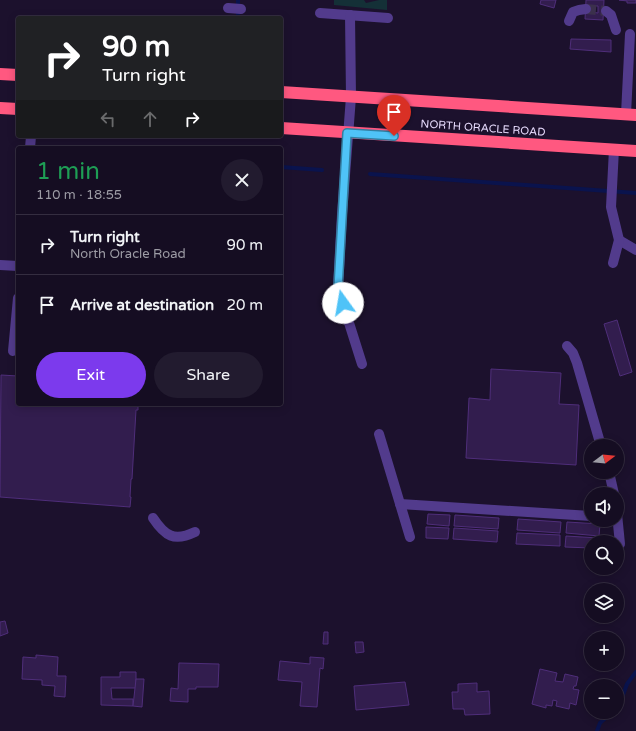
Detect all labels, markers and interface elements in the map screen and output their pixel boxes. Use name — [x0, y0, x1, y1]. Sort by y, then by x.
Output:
text: 90 m — [102, 30, 170, 64]
icon: right — [36, 32, 88, 84]
text: Turn right — [102, 64, 186, 86]
pin — [377, 95, 411, 136]
icon: arrive — [383, 101, 405, 123]
icon: left — [97, 108, 119, 130]
icon: ahead — [139, 108, 161, 130]
icon: right — [181, 108, 203, 130]
street label: NORTH ORACLE ROAD — [420, 117, 546, 139]
text: 1 min — [36, 157, 100, 186]
button: close — [221, 159, 263, 201]
text: 110 m · 18:55 — [36, 187, 122, 203]
text: Turn right — [70, 228, 140, 246]
icon: right — [36, 234, 58, 256]
text: 90 m — [226, 236, 263, 254]
text: North Oracle Road — [70, 246, 186, 262]
position arrow — [322, 282, 364, 324]
icon: arrive — [36, 294, 58, 316]
text: Arrive at destination — [70, 296, 214, 314]
text: 20 m — [226, 296, 263, 314]
button: Exit — [36, 352, 146, 398]
button: Share — [154, 352, 263, 398]
north arrow — [584, 439, 624, 479]
map controls — [584, 439, 624, 719]
button: sound — [584, 487, 624, 527]
button: search — [584, 535, 624, 575]
button: layers — [584, 583, 624, 623]
button: + — [584, 631, 624, 671]
button: − — [584, 679, 624, 719]

